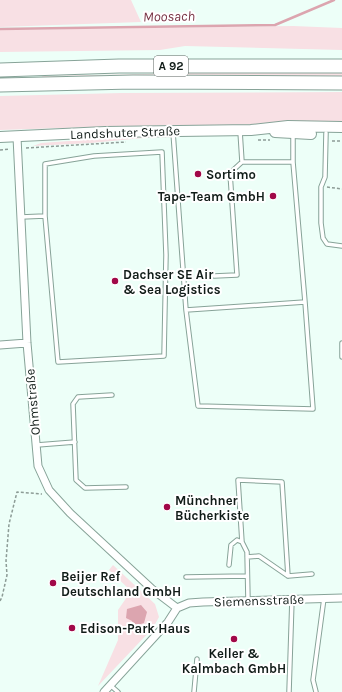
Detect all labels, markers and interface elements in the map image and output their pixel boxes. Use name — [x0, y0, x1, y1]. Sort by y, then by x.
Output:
water label: Moosach — [143, 8, 195, 25]
road number: A 92 — [154, 56, 188, 76]
street label: Landshuter Straße — [70, 123, 181, 142]
place label: Sortimo — [206, 167, 256, 182]
marker: Sortimo — [193, 169, 203, 179]
place label: Tape-Team GmbH — [158, 189, 265, 204]
marker: Tape-Team GmbH — [268, 191, 278, 201]
place label: Dachser SE Air & Sea Logistics — [123, 267, 221, 297]
marker: Dachser SE Air & Sea Logistics — [110, 276, 120, 286]
street label: Ohmstraße — [22, 368, 43, 436]
place label: Münchner Bücherkiste — [175, 493, 249, 523]
marker: Münchner Bücherkiste — [162, 502, 172, 512]
place label: Beijer Ref Deutschland GmbH — [61, 569, 181, 599]
marker: Beijer Ref Deutschland GmbH — [48, 578, 58, 588]
street label: Siemensstraße — [214, 591, 305, 610]
place label: Edison-Park Haus — [80, 621, 190, 636]
marker: Edison-Park Haus — [67, 623, 77, 633]
marker: Keller & Kalmbach GmbH — [229, 634, 239, 644]
place label: Keller & Kalmbach GmbH — [182, 646, 286, 676]

